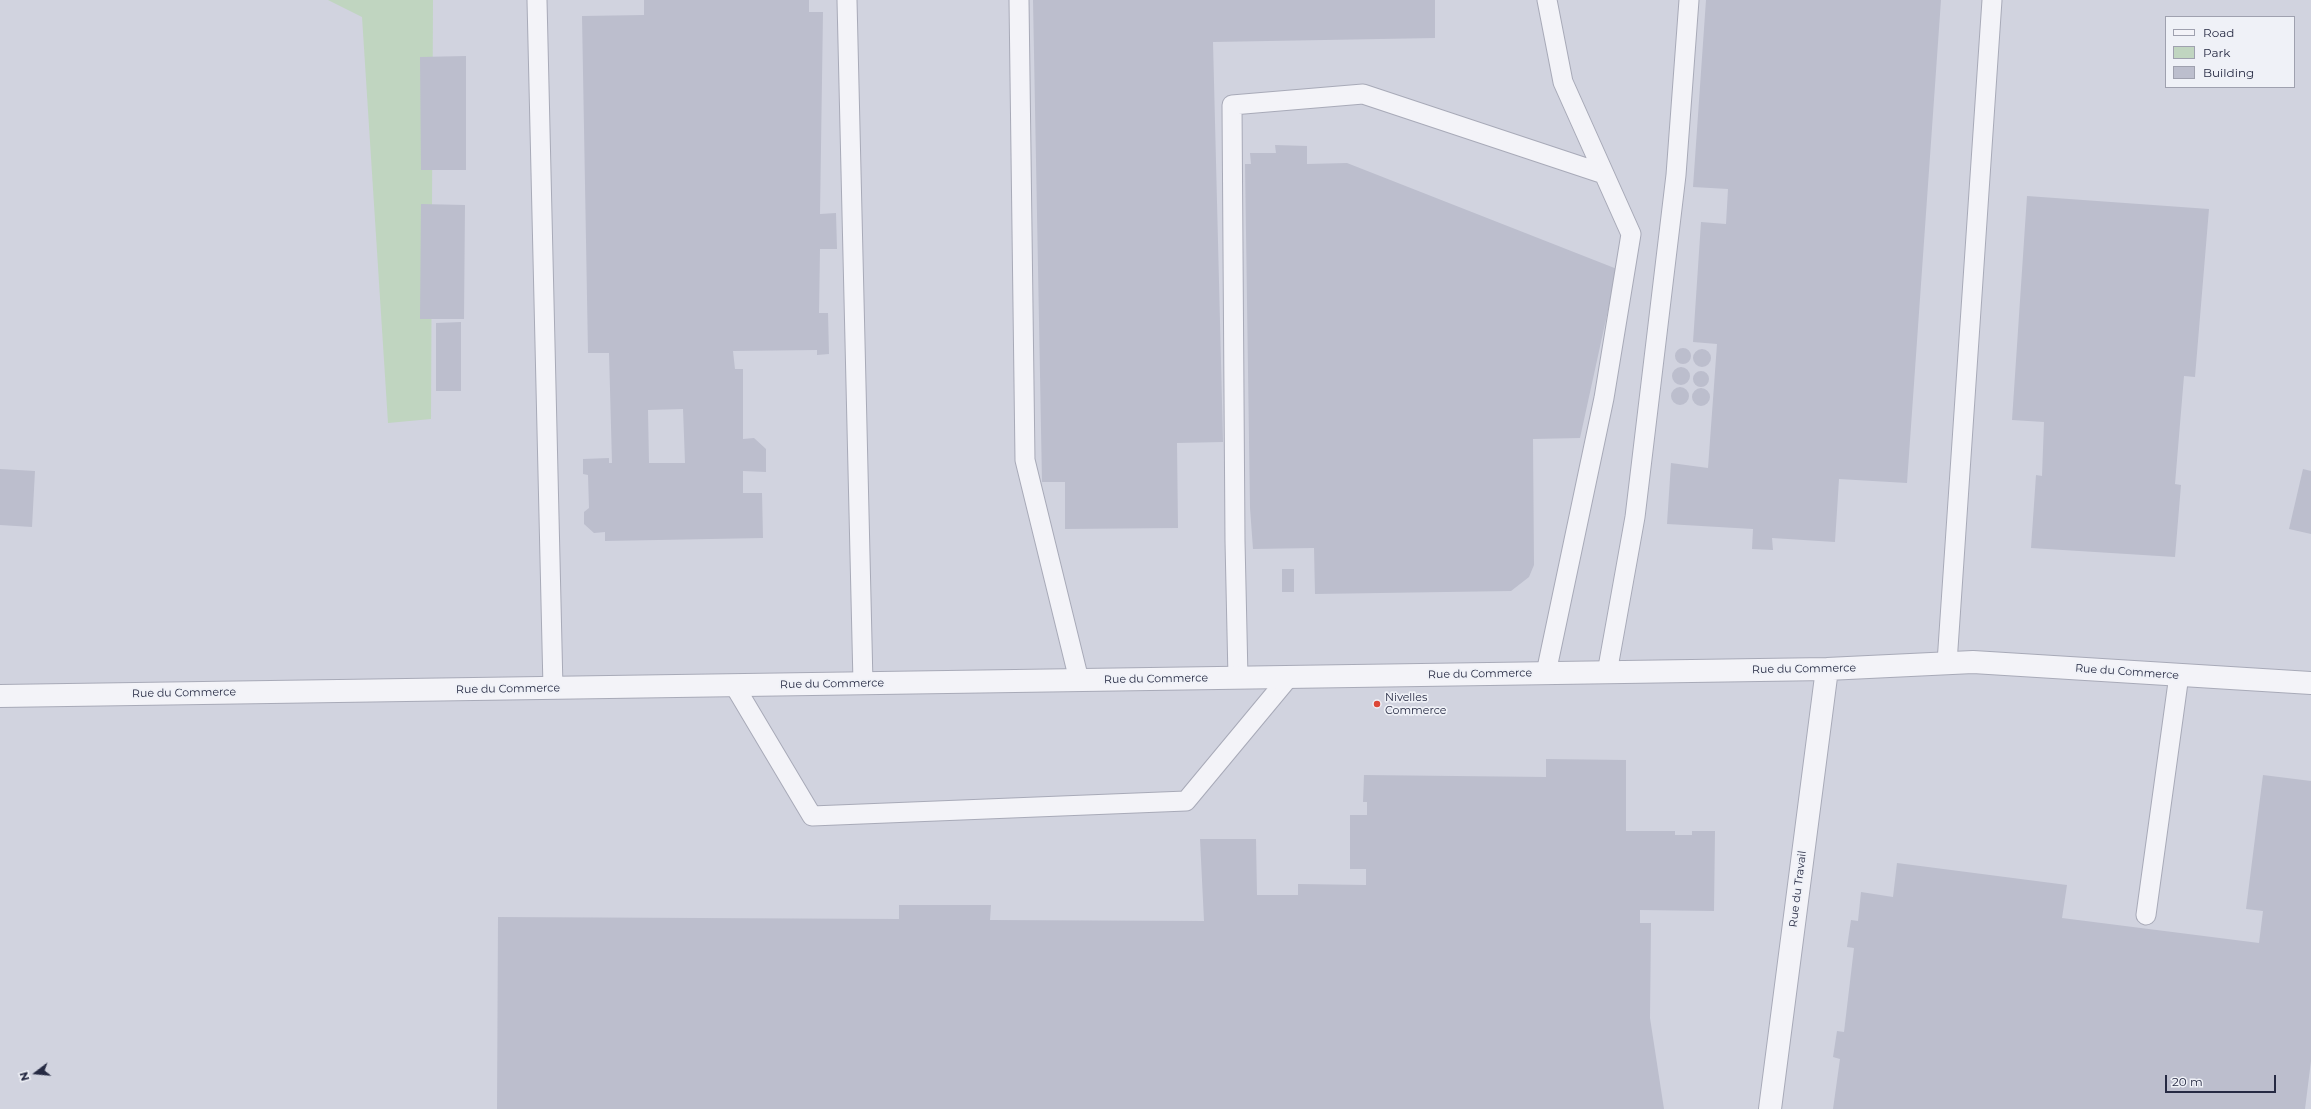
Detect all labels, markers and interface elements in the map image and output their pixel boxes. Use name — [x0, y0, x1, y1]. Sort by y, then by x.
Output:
legend — [2165, 16, 2295, 88]
text: Road — [2203, 25, 2234, 40]
text: Park — [2203, 45, 2230, 60]
text: Building — [2203, 65, 2254, 80]
street label: Rue du Commerce — [1752, 661, 1856, 677]
street label: Rue du Commerce — [2075, 662, 2179, 682]
street label: Rue du Commerce — [1428, 666, 1532, 682]
street label: Rue du Commerce — [1104, 671, 1208, 687]
street label: Rue du Commerce — [780, 676, 884, 692]
street label: Rue du Commerce — [456, 681, 560, 697]
street label: Rue du Commerce — [132, 685, 236, 701]
place label: Nivelles Commerce — [1385, 691, 1446, 717]
marker: Nivelles Commerce — [1372, 699, 1382, 709]
street label: Rue du Travail — [1787, 850, 1809, 928]
north arrow — [16, 1053, 56, 1093]
scale bar — [2167, 1067, 2278, 1093]
text: N — [17, 1070, 32, 1083]
text: 20 m — [2172, 1074, 2203, 1089]

